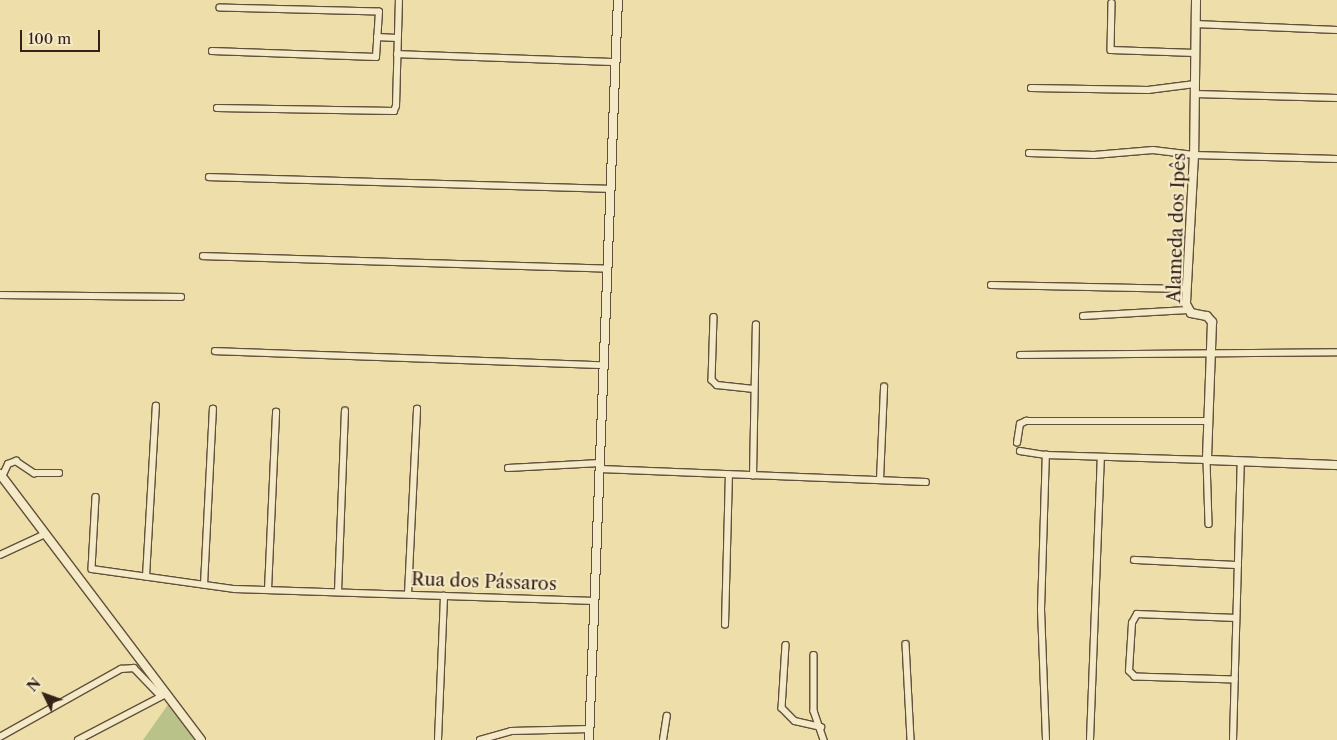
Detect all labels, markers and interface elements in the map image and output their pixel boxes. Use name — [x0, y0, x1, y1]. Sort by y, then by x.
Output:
scale bar — [22, 20, 102, 52]
text: 100 m — [28, 29, 71, 48]
street label: Alameda dos Ipês — [1164, 152, 1190, 304]
street label: Rua dos Pássaros — [411, 569, 557, 595]
north arrow — [20, 670, 70, 720]
text: N — [23, 674, 45, 696]

